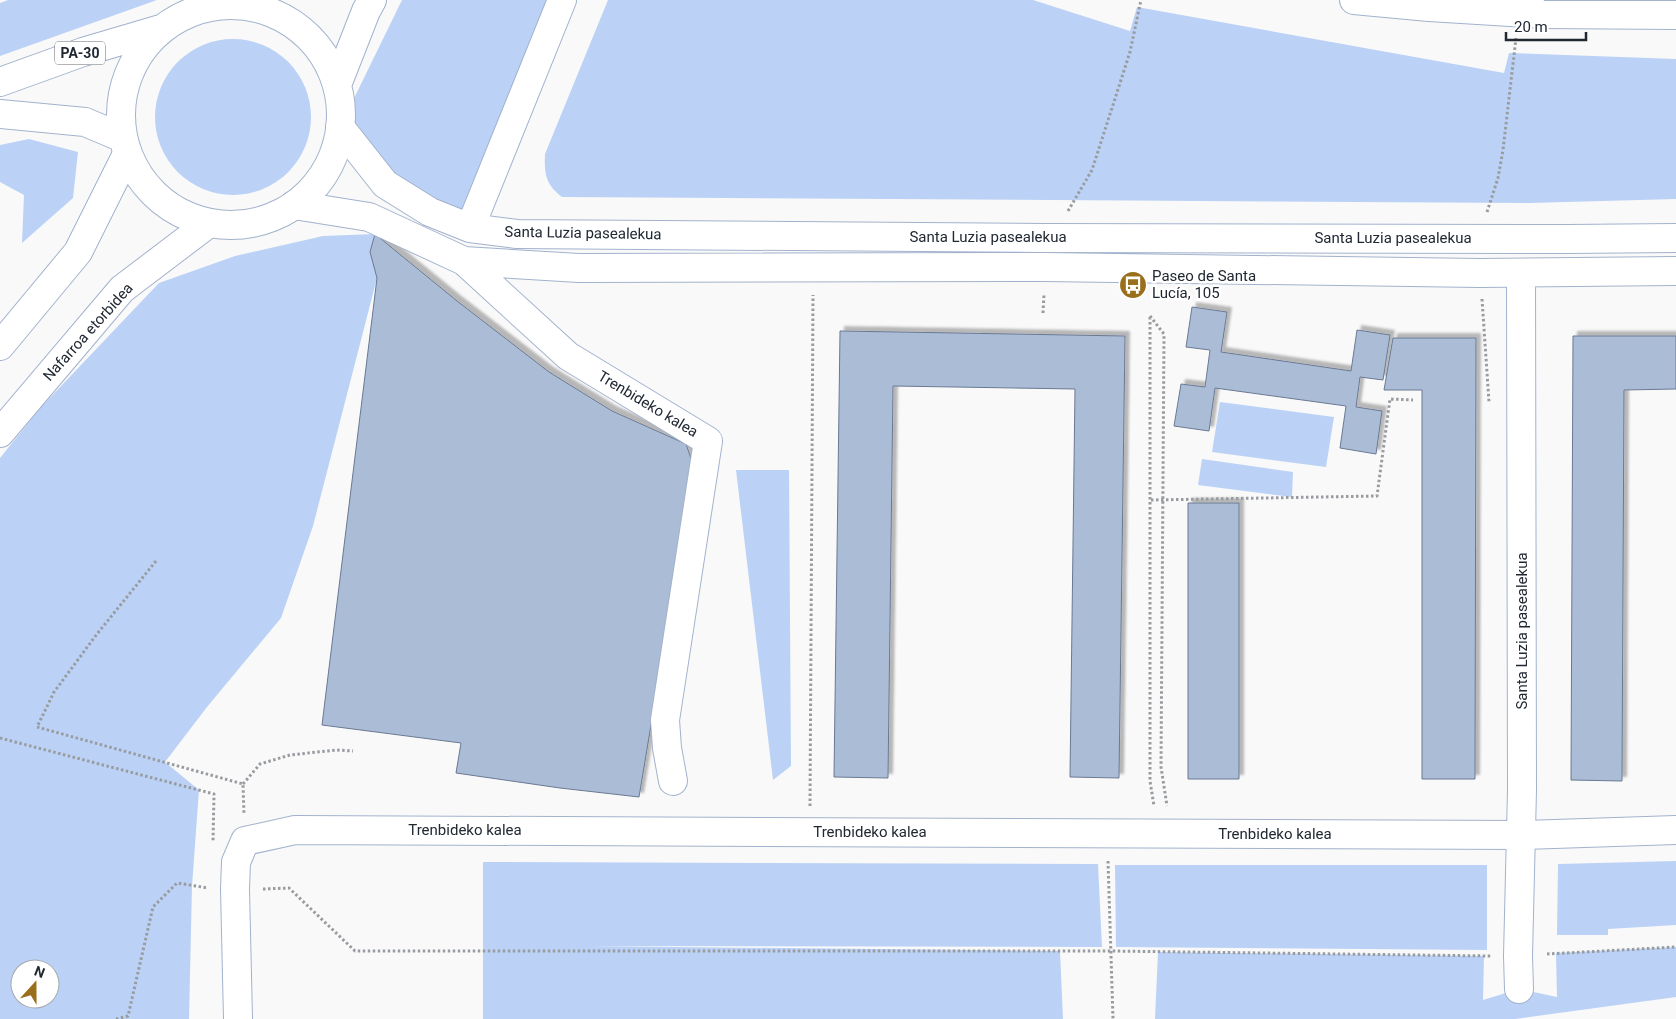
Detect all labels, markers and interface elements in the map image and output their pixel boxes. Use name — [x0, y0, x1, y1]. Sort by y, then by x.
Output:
scale bar — [1506, 10, 1586, 42]
text: 20 m — [1514, 18, 1548, 36]
road number: PA-30 — [55, 42, 105, 64]
street label: Santa Luzia pasealekua — [504, 223, 662, 243]
street label: Santa Luzia pasealekua — [909, 228, 1067, 246]
street label: Santa Luzia pasealekua — [1314, 229, 1472, 247]
place label: Paseo de Santa Lucía, 105 — [1152, 267, 1256, 302]
bus stop icon: Paseo de Santa Lucía, 105 — [1118, 270, 1148, 300]
street label: Nafarroa etorbidea — [39, 279, 137, 385]
street label: Trenbideko kalea — [595, 367, 701, 441]
street label: Santa Luzia pasealekua — [1513, 552, 1531, 710]
street label: Trenbideko kalea — [408, 821, 522, 839]
street label: Trenbideko kalea — [813, 823, 927, 841]
street label: Trenbideko kalea — [1218, 825, 1332, 843]
north arrow — [10, 959, 60, 1009]
text: N — [32, 963, 47, 981]

